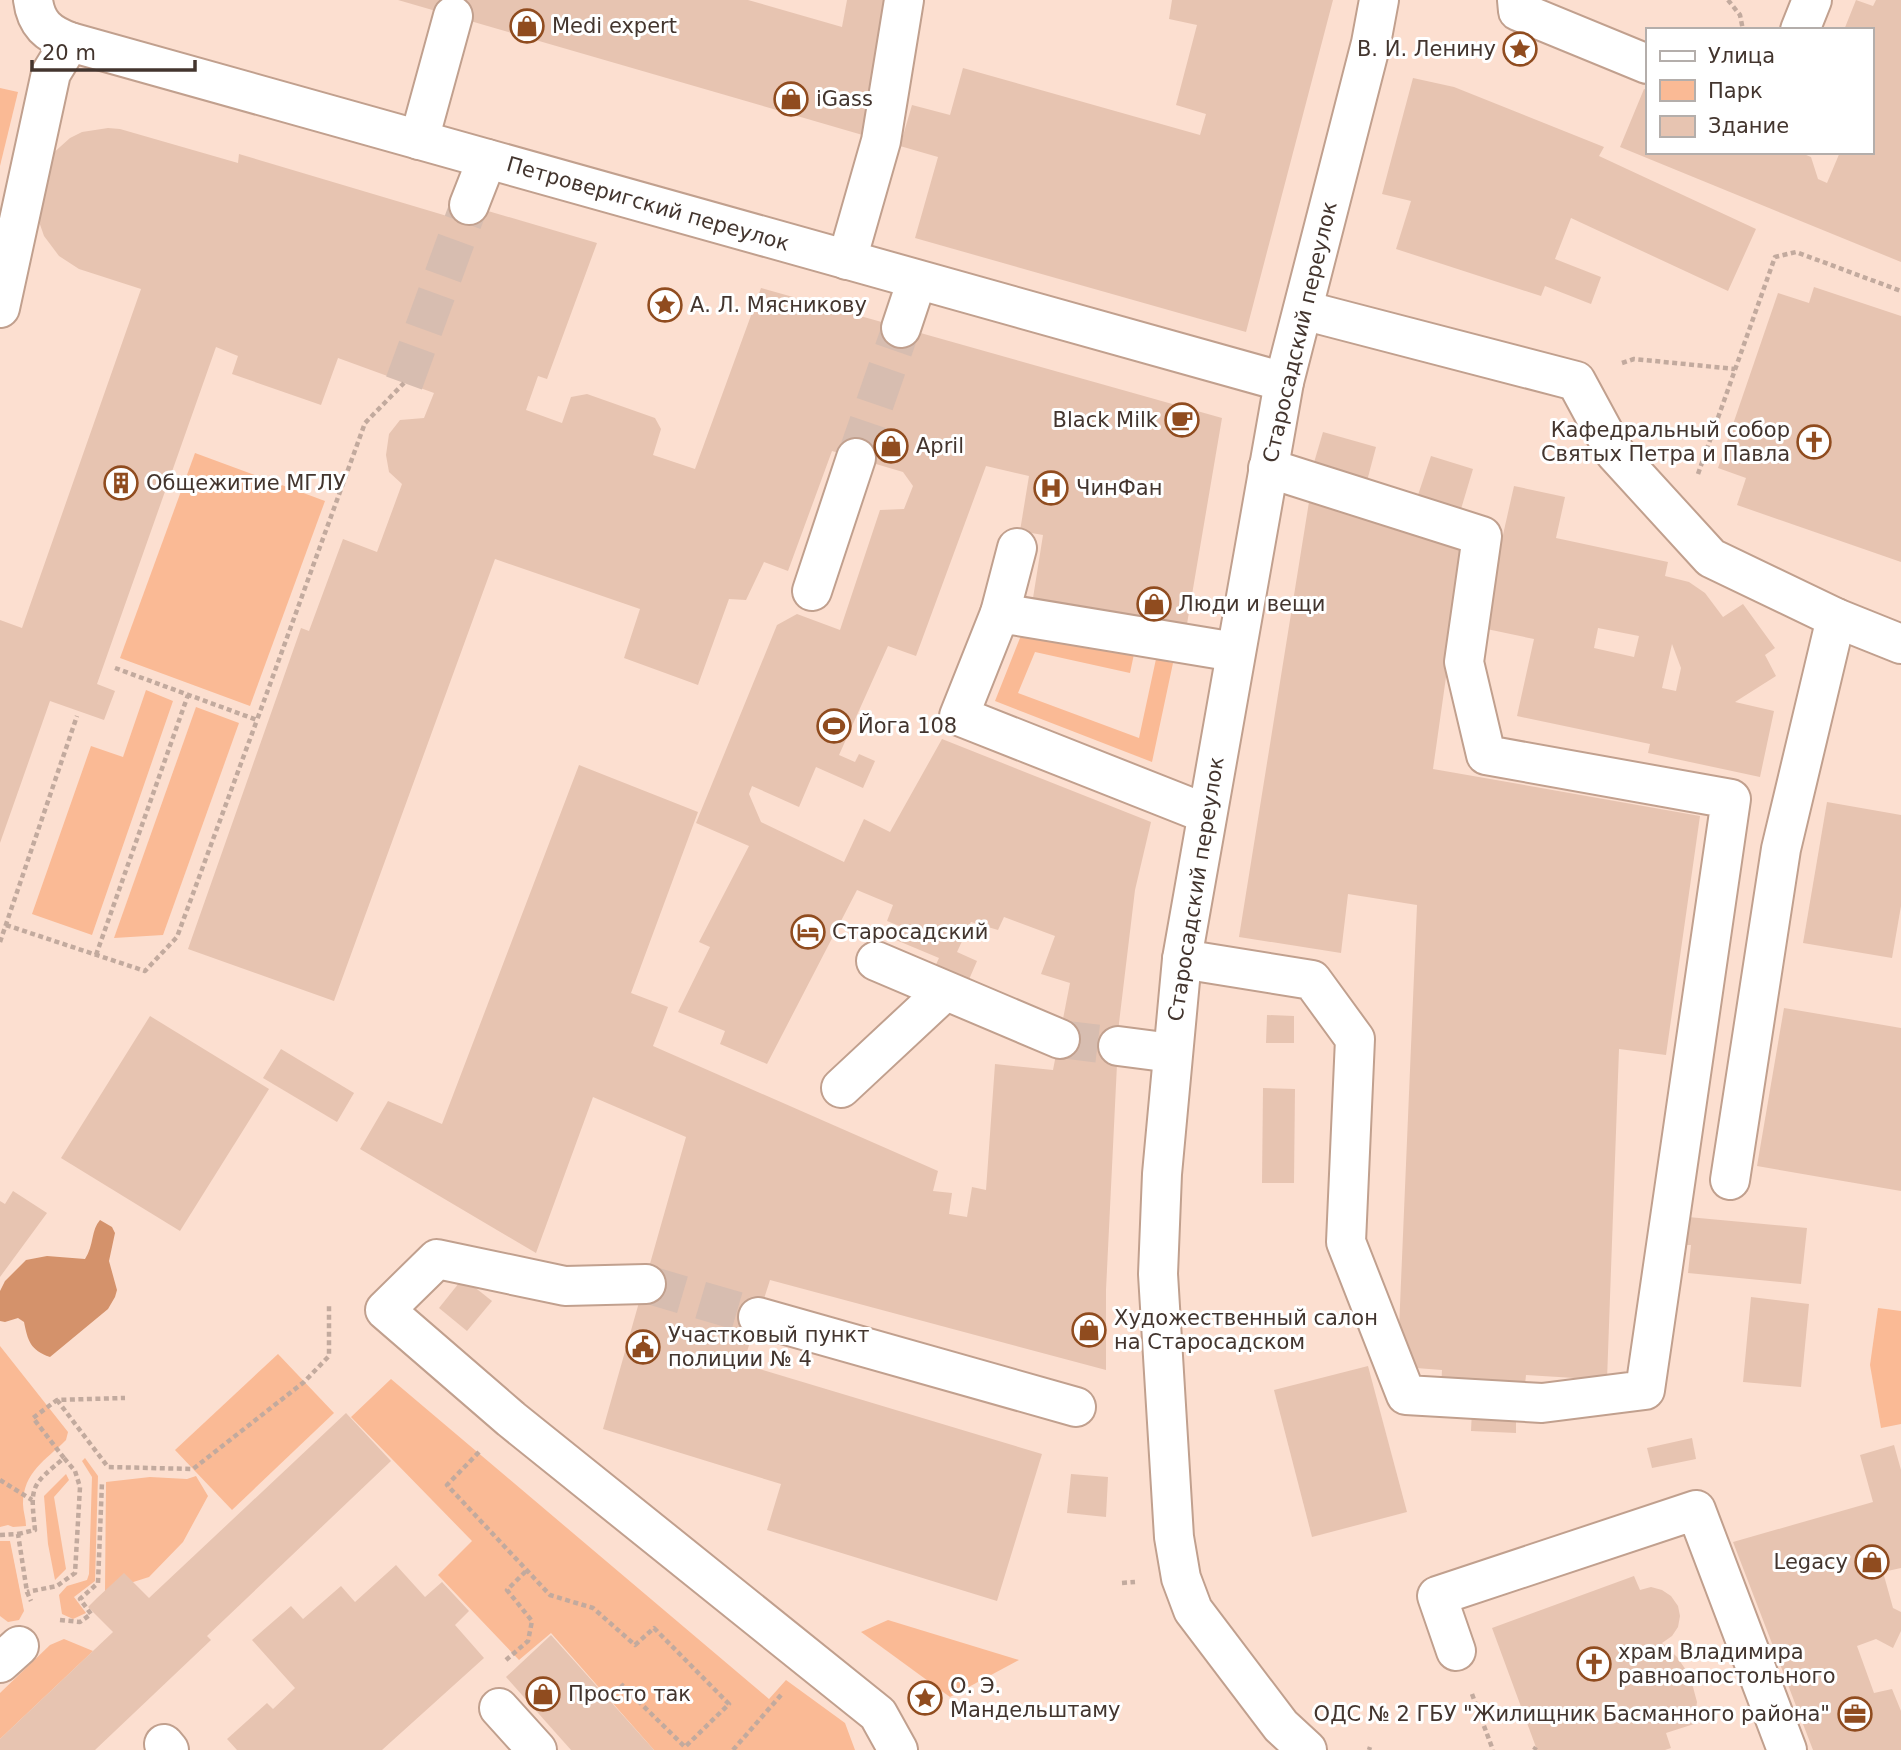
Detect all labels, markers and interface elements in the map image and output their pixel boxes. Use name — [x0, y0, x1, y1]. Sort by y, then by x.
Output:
shop icon: Medi expert — [508, 7, 546, 45]
place label: Medi expert — [552, 14, 677, 38]
scale bar — [32, 28, 194, 72]
legend — [1646, 28, 1873, 154]
place icon: В. И. Ленину — [1501, 30, 1539, 68]
place label: В. И. Ленину — [1357, 37, 1496, 61]
text: 20 m — [42, 41, 96, 65]
text: Улица — [1708, 44, 1775, 68]
text: Парк — [1708, 79, 1763, 103]
shop icon: iGass — [772, 80, 810, 118]
place label: iGass — [816, 87, 873, 111]
text: Здание — [1708, 114, 1789, 138]
street label: Петроверигский переулок — [504, 152, 792, 256]
street label: Старосадский переулок — [1258, 199, 1342, 465]
place icon: А. Л. Мясникову — [646, 286, 684, 324]
place label: А. Л. Мясникову — [690, 293, 867, 317]
cafe icon: Black Milk — [1163, 401, 1201, 439]
place label: Black Milk — [1053, 408, 1159, 432]
place label: Кафедральный собор Святых Петра и Павла — [1541, 418, 1790, 466]
church icon: Кафедральный собор Святых Петра и Павла — [1795, 423, 1833, 461]
shop icon: April — [872, 427, 910, 465]
place label: April — [916, 434, 964, 458]
building icon: Общежитие МГЛУ — [102, 464, 140, 502]
hospital icon: ЧинФан — [1032, 469, 1070, 507]
place label: Общежитие МГЛУ — [146, 471, 346, 495]
place label: ЧинФан — [1076, 476, 1162, 500]
shop icon: Люди и вещи — [1135, 585, 1173, 623]
place label: Люди и вещи — [1178, 592, 1325, 616]
sports icon: Йога 108 — [815, 707, 853, 745]
place label: Йога 108 — [858, 713, 957, 738]
street label: Старосадский переулок — [1163, 755, 1229, 1023]
hotel icon: Старосадский — [789, 913, 827, 951]
place label: Старосадский — [832, 920, 988, 944]
place label: Художественный салон на Старосадском — [1114, 1306, 1378, 1354]
shop icon: Художественный салон на Старосадском — [1070, 1311, 1108, 1349]
place label: Участковый пункт полиции № 4 — [668, 1323, 869, 1371]
public building icon: Участковый пункт полиции № 4 — [624, 1328, 662, 1366]
shop icon: Legacy — [1853, 1543, 1891, 1581]
place label: Legacy — [1774, 1550, 1848, 1574]
place label: храм Владимира равноапостольного — [1618, 1640, 1836, 1688]
church icon: храм Владимира равноапостольного — [1575, 1645, 1613, 1683]
place label: О. Э. Мандельштаму — [950, 1674, 1121, 1722]
shop icon: Просто так — [524, 1675, 562, 1713]
place icon: О. Э. Мандельштаму — [906, 1679, 944, 1717]
place label: Просто так — [568, 1682, 691, 1706]
office icon: ОДС № 2 ГБУ "Жилищник Басманного района" — [1836, 1695, 1874, 1733]
place label: ОДС № 2 ГБУ "Жилищник Басманного района" — [1314, 1702, 1830, 1726]

